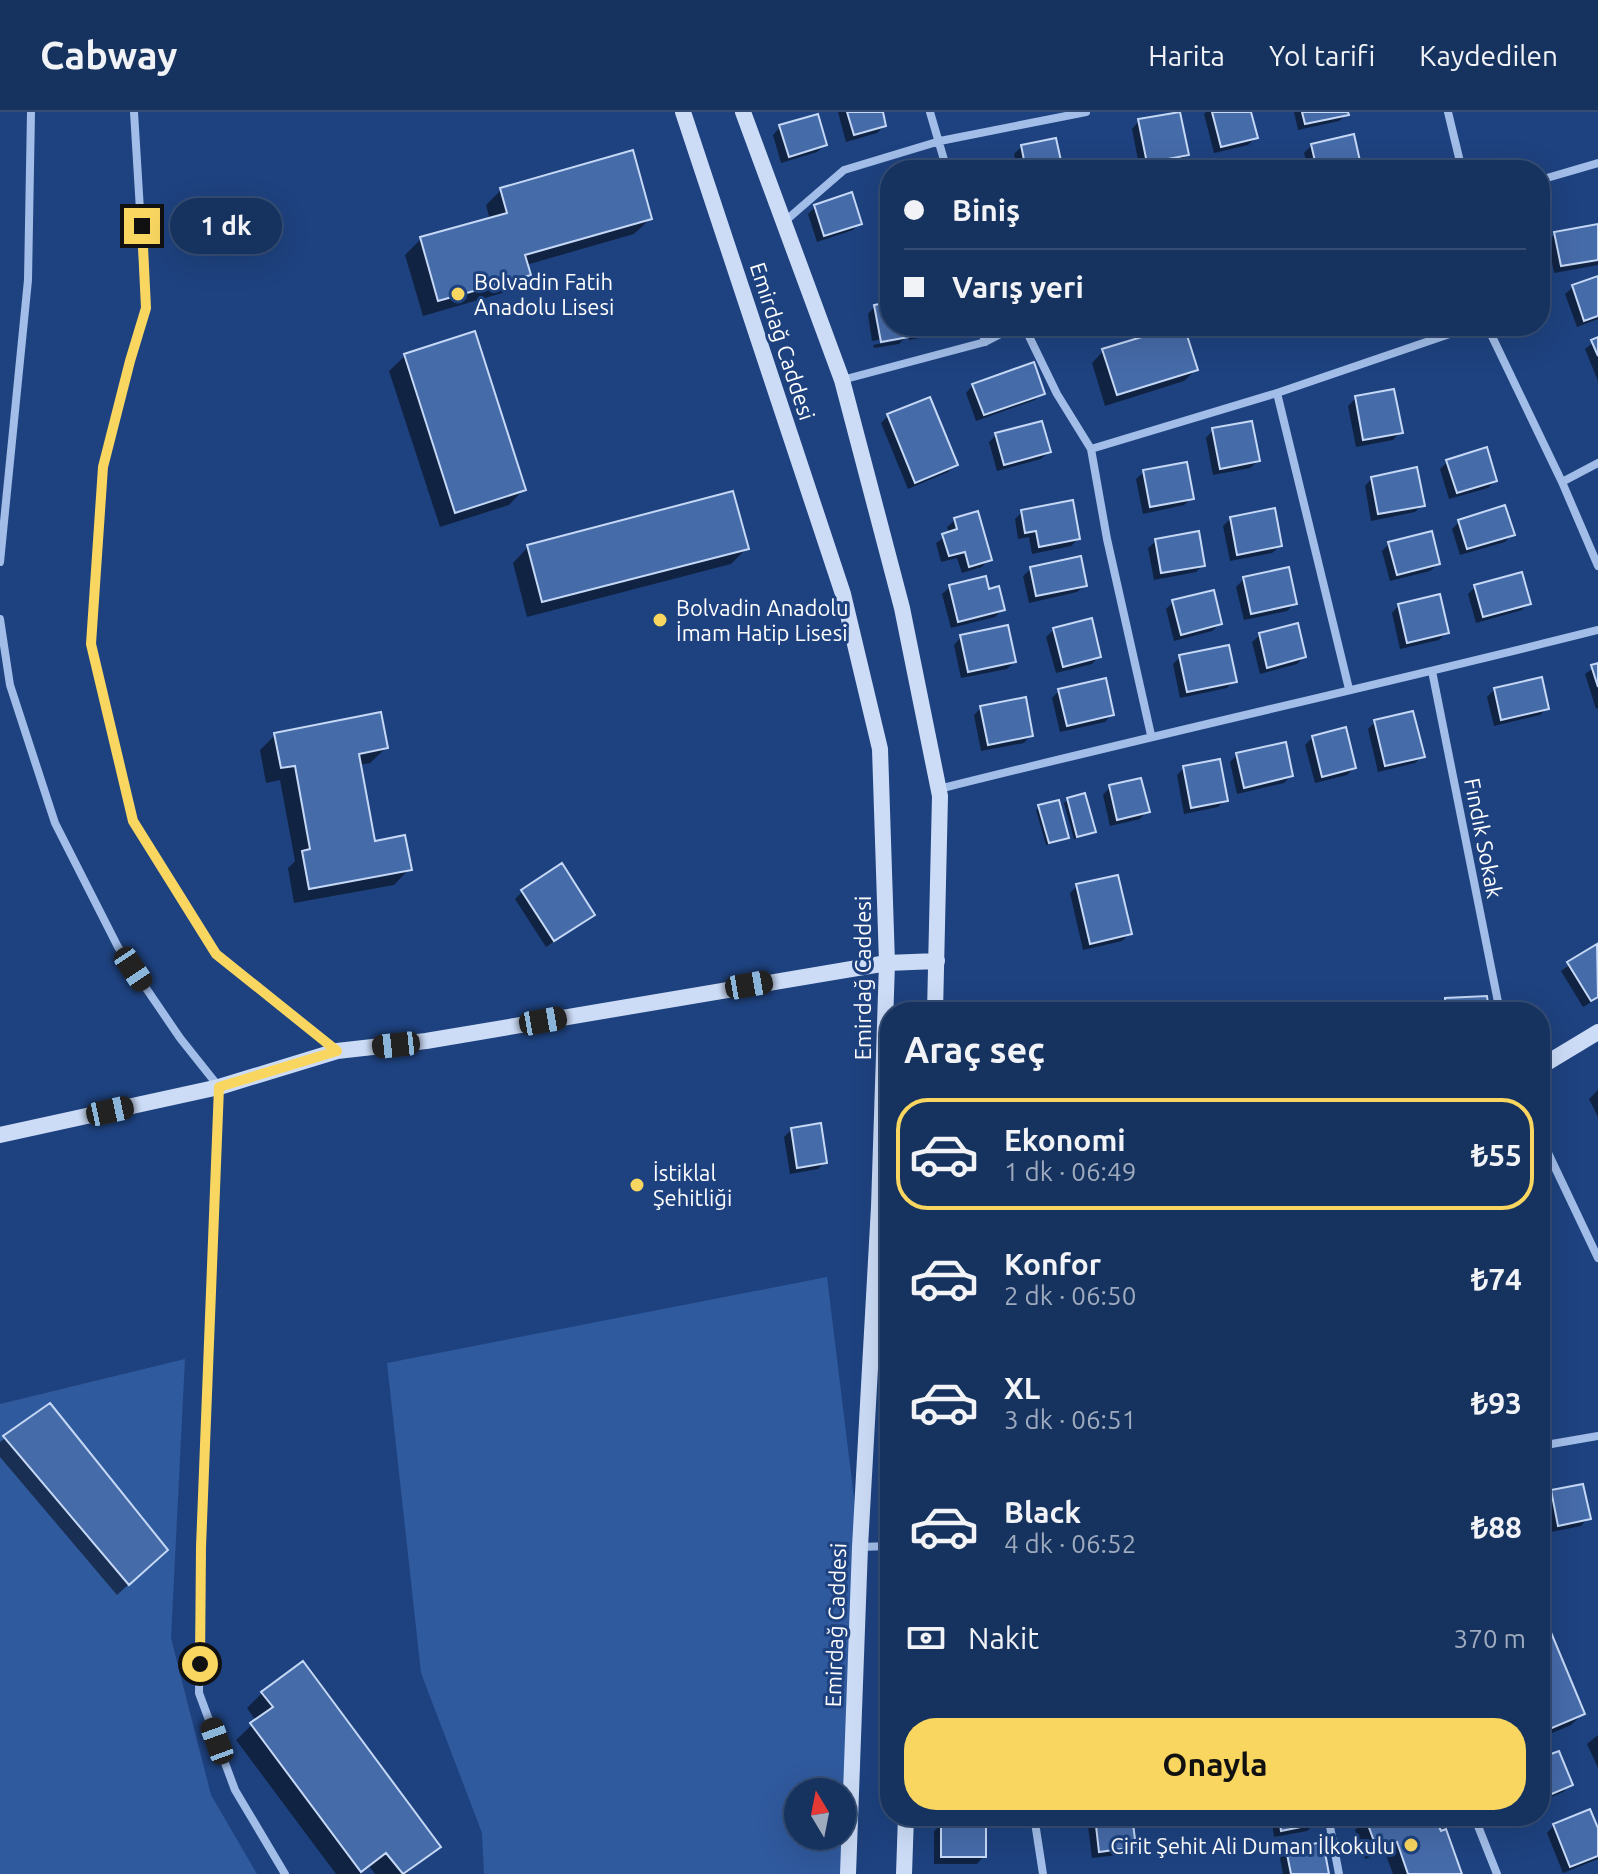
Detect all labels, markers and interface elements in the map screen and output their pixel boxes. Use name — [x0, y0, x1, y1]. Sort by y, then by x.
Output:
text: Cabway — [40, 34, 177, 76]
text: Harita — [1148, 40, 1225, 71]
text: Yol tarifi — [1269, 40, 1375, 71]
text: Kaydedilen — [1419, 40, 1558, 71]
text: Biniş — [952, 193, 1020, 227]
callout: 1 dk — [170, 198, 282, 254]
route end — [124, 208, 160, 244]
text: 1 dk — [201, 211, 252, 240]
street label: Emirdağ Caddesi — [746, 259, 820, 423]
place label: Bolvadin Fatih Anadolu Lisesi — [474, 269, 614, 319]
text: Varış yeri — [952, 270, 1084, 304]
marker: Bolvadin Fatih Anadolu Lisesi — [449, 285, 467, 303]
place label: Bolvadin Anadolu İmam Hatip Lisesi — [676, 595, 849, 645]
marker: Bolvadin Anadolu İmam Hatip Lisesi — [651, 611, 669, 629]
street label: Fındık Sokak — [1460, 776, 1508, 900]
street label: Emirdağ Caddesi — [850, 896, 875, 1060]
car — [110, 942, 156, 996]
car — [723, 969, 775, 1001]
car — [517, 1005, 569, 1037]
text: Araç seç — [904, 1029, 1045, 1070]
car — [371, 1031, 421, 1059]
car — [84, 1094, 136, 1128]
icon: car — [908, 1118, 980, 1190]
text: Ekonomi — [1004, 1123, 1126, 1157]
text: ₺55 — [1471, 1138, 1522, 1172]
text: 1 dk · 06:49 — [1004, 1157, 1136, 1186]
place label: İstiklal Şehitliği — [653, 1160, 732, 1210]
marker: İstiklal Şehitliği — [628, 1176, 646, 1194]
icon: car — [908, 1242, 980, 1314]
text: Konfor — [1004, 1247, 1101, 1281]
text: ₺74 — [1471, 1262, 1522, 1296]
text: 2 dk · 06:50 — [1004, 1281, 1136, 1310]
icon: car — [908, 1366, 980, 1438]
text: XL — [1004, 1371, 1040, 1405]
text: ₺93 — [1471, 1386, 1522, 1420]
text: 3 dk · 06:51 — [1004, 1405, 1136, 1434]
icon: car — [908, 1490, 980, 1562]
text: Black — [1004, 1495, 1081, 1529]
text: ₺88 — [1471, 1510, 1522, 1544]
text: 4 dk · 06:52 — [1004, 1529, 1136, 1558]
street label: Emirdağ Caddesi — [820, 1542, 850, 1708]
icon: cash — [904, 1616, 948, 1660]
text: Nakit — [968, 1621, 1039, 1655]
text: 370 m — [1454, 1624, 1526, 1653]
route start — [182, 1646, 218, 1682]
car — [198, 1714, 236, 1768]
button: Onayla — [904, 1718, 1526, 1810]
north arrow — [784, 1778, 856, 1850]
map controls — [784, 1778, 856, 1850]
place label: Cirit Şehit Ali Duman İlkokulu — [1110, 1833, 1395, 1858]
marker: Cirit Şehit Ali Duman İlkokulu — [1402, 1836, 1420, 1854]

